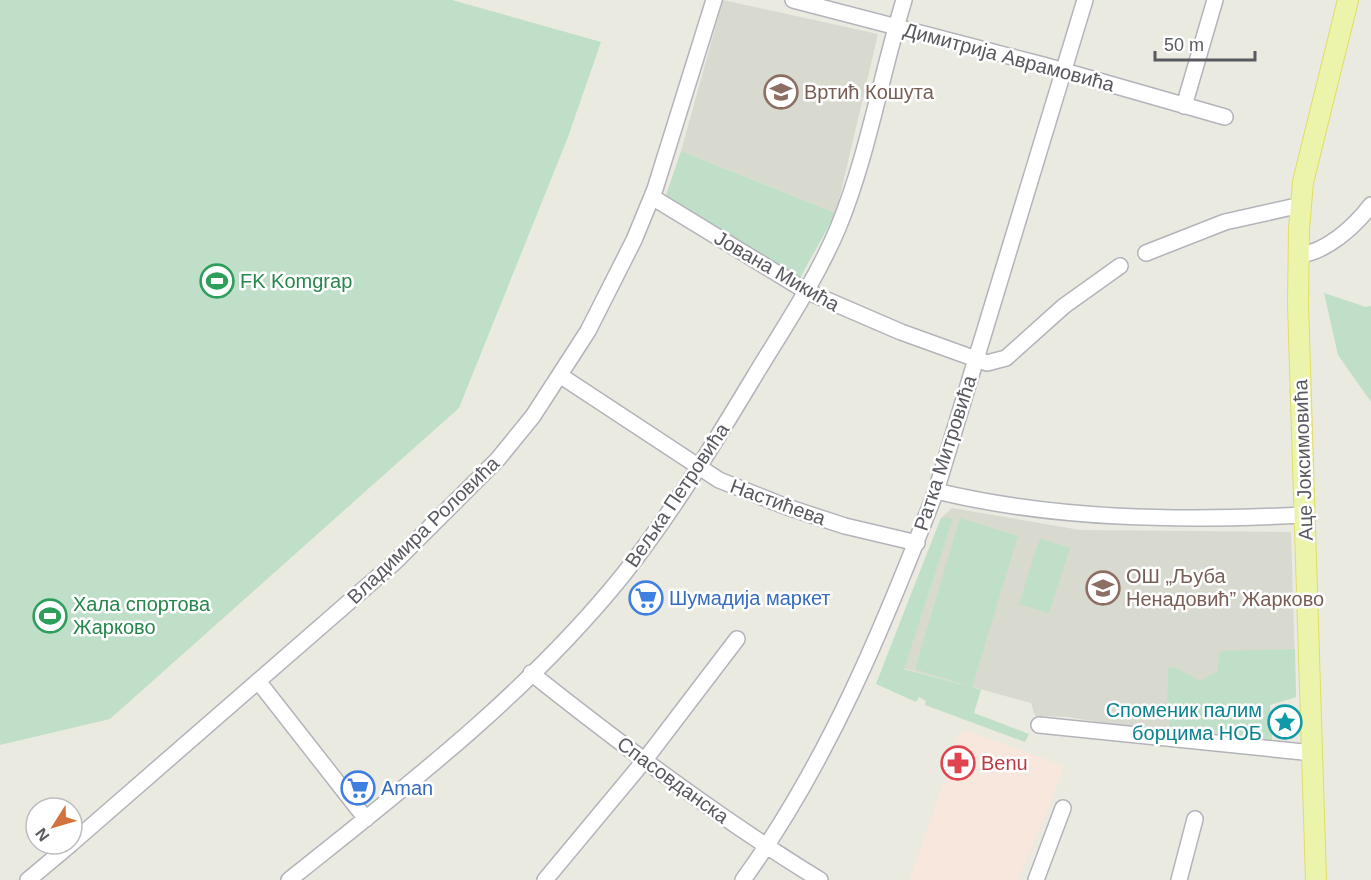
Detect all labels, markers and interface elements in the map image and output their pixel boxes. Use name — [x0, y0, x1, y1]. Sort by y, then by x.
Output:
street label: Димитрија Аврамовића — [901, 18, 1118, 96]
scale bar — [1155, 24, 1256, 62]
text: 50 m — [1164, 35, 1204, 55]
school or university icon: Вртић Кошута — [763, 74, 799, 110]
place label: Вртић Кошута — [804, 81, 935, 103]
street label: Јована Микића — [711, 226, 844, 316]
sports icon: FK Komgrap — [199, 263, 235, 299]
place label: FK Komgrap — [240, 270, 352, 292]
street label: Ратка Митровића — [910, 372, 981, 533]
street label: Аце Јоксимовића — [1289, 378, 1317, 541]
street label: Вељка Петровића — [621, 418, 734, 571]
street label: Владимира Роловића — [343, 451, 504, 608]
street label: Настићева — [727, 475, 829, 530]
place label: ОШ „Љуба Ненадовић” Жарково — [1126, 565, 1324, 610]
school or university icon: ОШ „Љуба Ненадовић” Жарково — [1085, 570, 1121, 606]
supermarket icon: Шумадија маркет — [628, 580, 664, 616]
place label: Шумадија маркет — [669, 587, 831, 609]
place label: Хала спортова Жарково — [73, 593, 211, 638]
sports icon: Хала спортова Жарково — [32, 598, 68, 634]
place label: Споменик палим борцима НОБ — [1106, 699, 1262, 744]
place icon: Споменик палим борцима НОБ — [1267, 704, 1303, 740]
street label: Спасовданска — [613, 732, 734, 828]
pharmacy icon: Benu — [940, 745, 976, 781]
place label: Benu — [981, 752, 1028, 774]
supermarket icon: Aman — [340, 770, 376, 806]
place label: Aman — [381, 777, 433, 799]
north arrow — [24, 796, 84, 856]
text: N — [32, 825, 53, 844]

